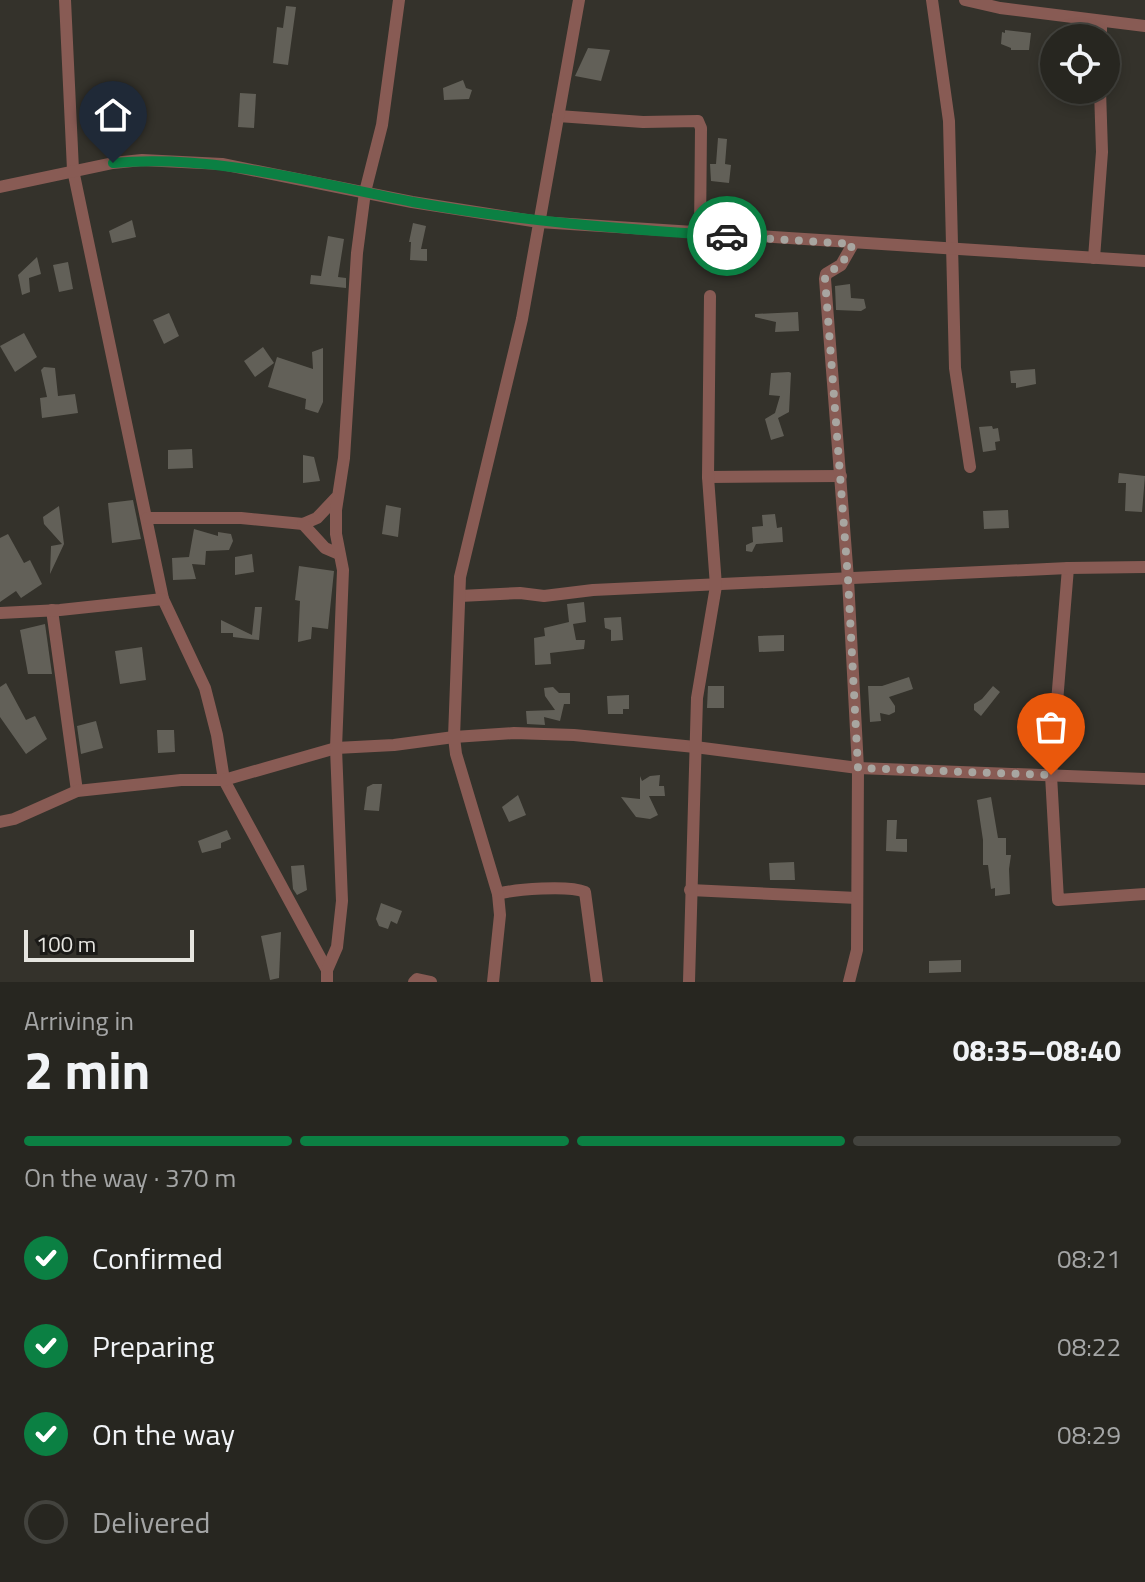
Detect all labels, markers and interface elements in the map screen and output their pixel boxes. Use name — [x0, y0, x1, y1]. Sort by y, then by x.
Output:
map controls — [1040, 24, 1120, 104]
button: locate — [1040, 24, 1120, 104]
pin — [79, 81, 147, 163]
icon: home — [91, 93, 135, 137]
courier — [687, 196, 767, 276]
icon: car — [705, 214, 749, 258]
pin — [1017, 693, 1085, 775]
icon: bag — [1029, 705, 1073, 749]
scale bar — [24, 926, 194, 962]
text: 100 m — [36, 927, 96, 961]
text: Arriving in — [24, 1001, 134, 1040]
text: 08:35–08:40 — [953, 1027, 1121, 1073]
text: 2 min — [24, 1030, 150, 1109]
text: On the way · 370 m — [24, 1158, 236, 1197]
text: Confirmed — [92, 1235, 223, 1281]
icon: check — [24, 1236, 68, 1280]
text: 08:21 — [1057, 1239, 1121, 1278]
text: Preparing — [92, 1323, 214, 1369]
icon: check — [24, 1324, 68, 1368]
text: 08:22 — [1057, 1327, 1121, 1366]
text: On the way — [92, 1411, 235, 1457]
icon: check — [24, 1412, 68, 1456]
text: 08:29 — [1057, 1415, 1121, 1454]
text: Delivered — [92, 1499, 210, 1545]

